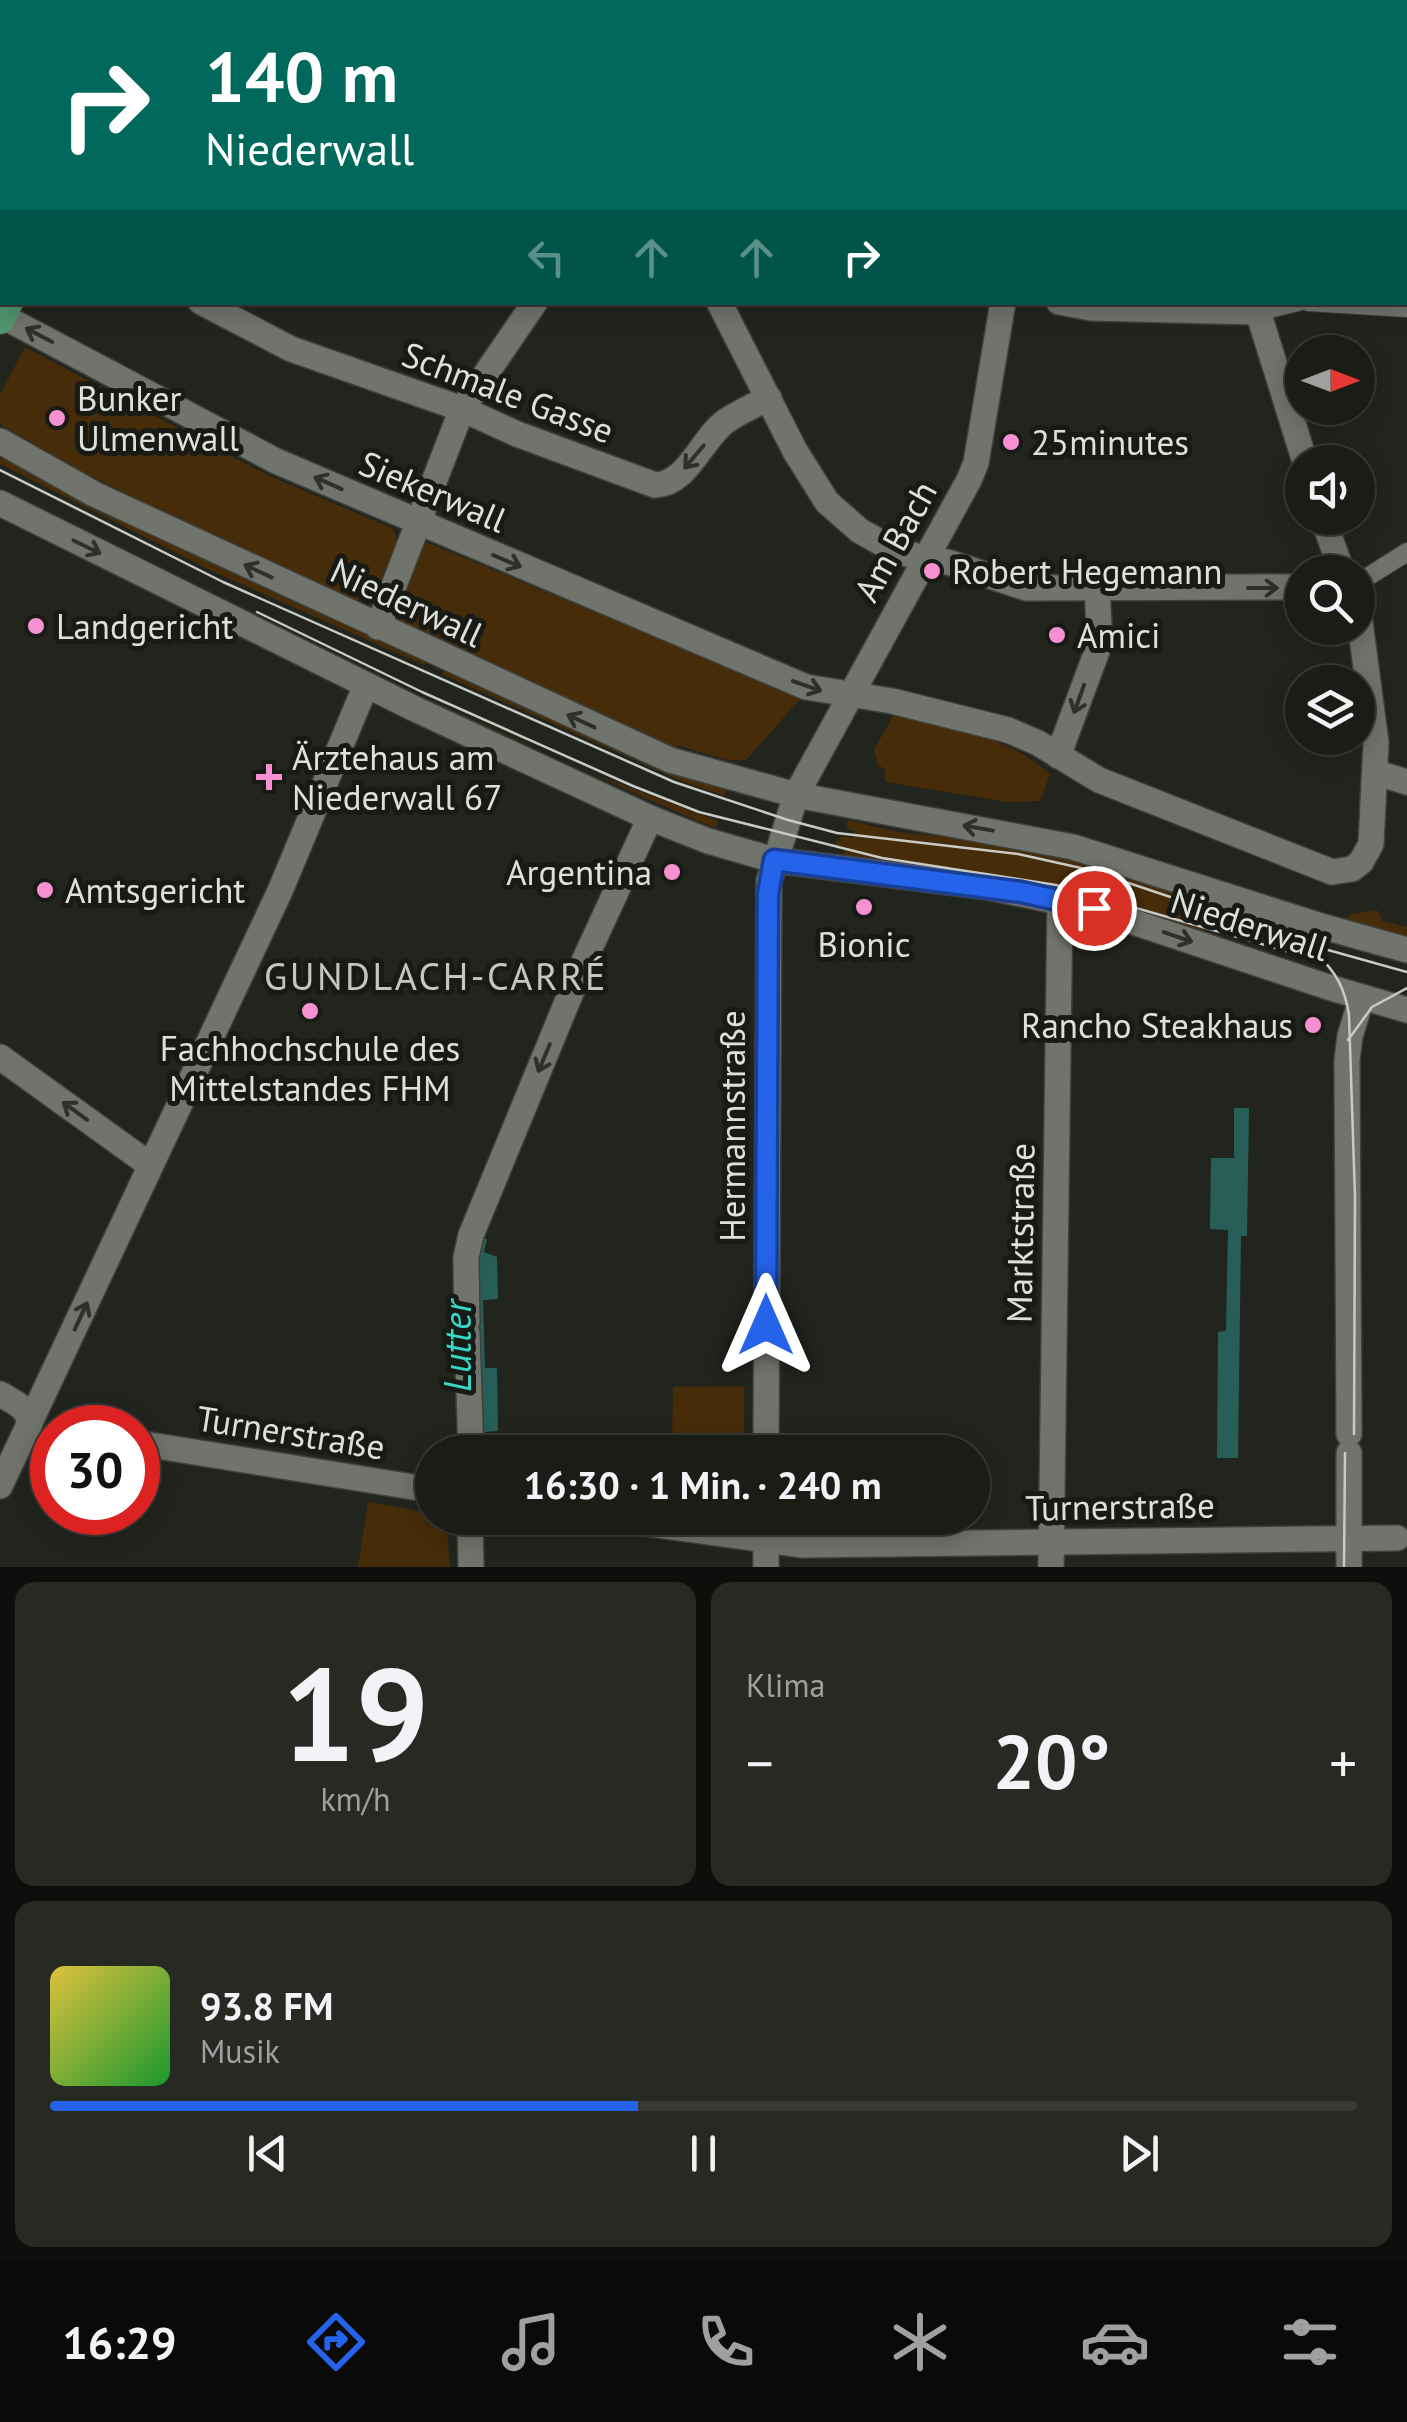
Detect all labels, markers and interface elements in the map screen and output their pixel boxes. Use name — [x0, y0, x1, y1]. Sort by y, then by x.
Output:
text: 140 m — [205, 31, 398, 121]
icon: right — [40, 40, 170, 170]
text: Niederwall — [205, 119, 414, 177]
icon: left — [519, 230, 574, 285]
icon: ahead — [624, 230, 679, 285]
icon: ahead — [729, 230, 784, 285]
icon: right — [834, 230, 889, 285]
one-way arrow — [24, 325, 54, 344]
street label: Schmale Gasse — [396, 331, 620, 453]
north arrow — [1285, 335, 1375, 425]
map controls — [1285, 335, 1375, 755]
place label: Bunker Ulmenwall — [77, 375, 239, 461]
marker: Bunker Ulmenwall — [46, 407, 68, 429]
place label: 25minutes — [1031, 419, 1189, 465]
marker: 25minutes — [1000, 431, 1022, 453]
street label: Siekerwall — [353, 439, 513, 543]
one-way arrow — [683, 444, 705, 470]
button: sound — [1285, 445, 1375, 535]
one-way arrow — [313, 473, 344, 491]
street label: Am Bach — [843, 473, 947, 609]
one-way arrow — [72, 538, 102, 557]
street label: Niederwall — [324, 547, 490, 657]
place label: Robert Hegemann — [952, 548, 1222, 594]
one-way arrow — [491, 553, 522, 571]
button: search — [1285, 555, 1375, 645]
marker: Robert Hegemann — [921, 560, 943, 582]
one-way arrow — [244, 561, 274, 580]
one-way arrow — [1247, 578, 1279, 597]
place label: Landgericht — [56, 603, 234, 649]
place label: Amici — [1077, 612, 1160, 658]
marker: Landgericht — [25, 615, 47, 637]
marker: Amici — [1046, 624, 1068, 646]
button: layers — [1285, 665, 1375, 755]
one-way arrow — [790, 679, 822, 697]
one-way arrow — [1069, 683, 1087, 714]
one-way arrow — [566, 711, 597, 729]
place label: Ärztehaus am Niederwall 67 — [292, 734, 502, 820]
marker: Ärztehaus am Niederwall 67 — [256, 764, 282, 790]
one-way arrow — [962, 818, 994, 837]
place label: Argentina — [506, 849, 652, 895]
marker: Argentina — [661, 861, 683, 883]
pin — [1052, 866, 1137, 951]
place label: Amtsgericht — [65, 867, 245, 913]
street label: Niederwall — [1165, 877, 1335, 971]
marker: Amtsgericht — [34, 879, 56, 901]
icon: arrive — [1067, 881, 1122, 936]
marker: Bionic — [853, 896, 875, 918]
place label: Bionic — [818, 921, 910, 967]
one-way arrow — [1161, 929, 1193, 947]
district label: GUNDLACH-CARRÉ — [264, 951, 608, 1000]
marker: Fachhochschule des Mittelstandes FHM — [299, 1000, 321, 1022]
place label: Rancho Steakhaus — [1021, 1002, 1293, 1048]
street label: Hermannstraße — [709, 1010, 755, 1242]
marker: Rancho Steakhaus — [1302, 1014, 1324, 1036]
place label: Fachhochschule des Mittelstandes FHM — [160, 1025, 460, 1111]
one-way arrow — [534, 1043, 552, 1073]
one-way arrow — [62, 1101, 89, 1122]
street label: Marktstraße — [995, 1143, 1045, 1323]
position arrow — [714, 1273, 818, 1377]
water label: Lutter — [432, 1297, 481, 1392]
one-way arrow — [72, 1302, 91, 1332]
street label: Turnerstraße — [194, 1394, 388, 1470]
speed limit sign: 30 — [30, 1405, 160, 1535]
text: 16:30 · 1 Min. · 240 m — [523, 1460, 882, 1509]
street label: Turnerstraße — [1025, 1481, 1215, 1531]
text: 19 — [282, 1629, 429, 1797]
text: Klima — [746, 1664, 825, 1706]
text: 20° — [993, 1713, 1110, 1810]
text: − — [746, 1727, 774, 1798]
text: + — [1329, 1727, 1357, 1798]
text: km/h — [320, 1778, 391, 1820]
text: 93.8 FM — [200, 1981, 333, 2030]
text: Musik — [200, 2030, 280, 2072]
icon: previous — [240, 2126, 295, 2181]
icon: pause — [676, 2126, 731, 2181]
icon: next — [1112, 2126, 1167, 2181]
icon: directions — [301, 2307, 371, 2377]
icon: music — [496, 2307, 566, 2377]
icon: phone — [691, 2307, 761, 2377]
icon: climate — [885, 2307, 955, 2377]
icon: car — [1080, 2307, 1150, 2377]
icon: filters — [1275, 2307, 1345, 2377]
text: 16:29 — [62, 2313, 177, 2371]

